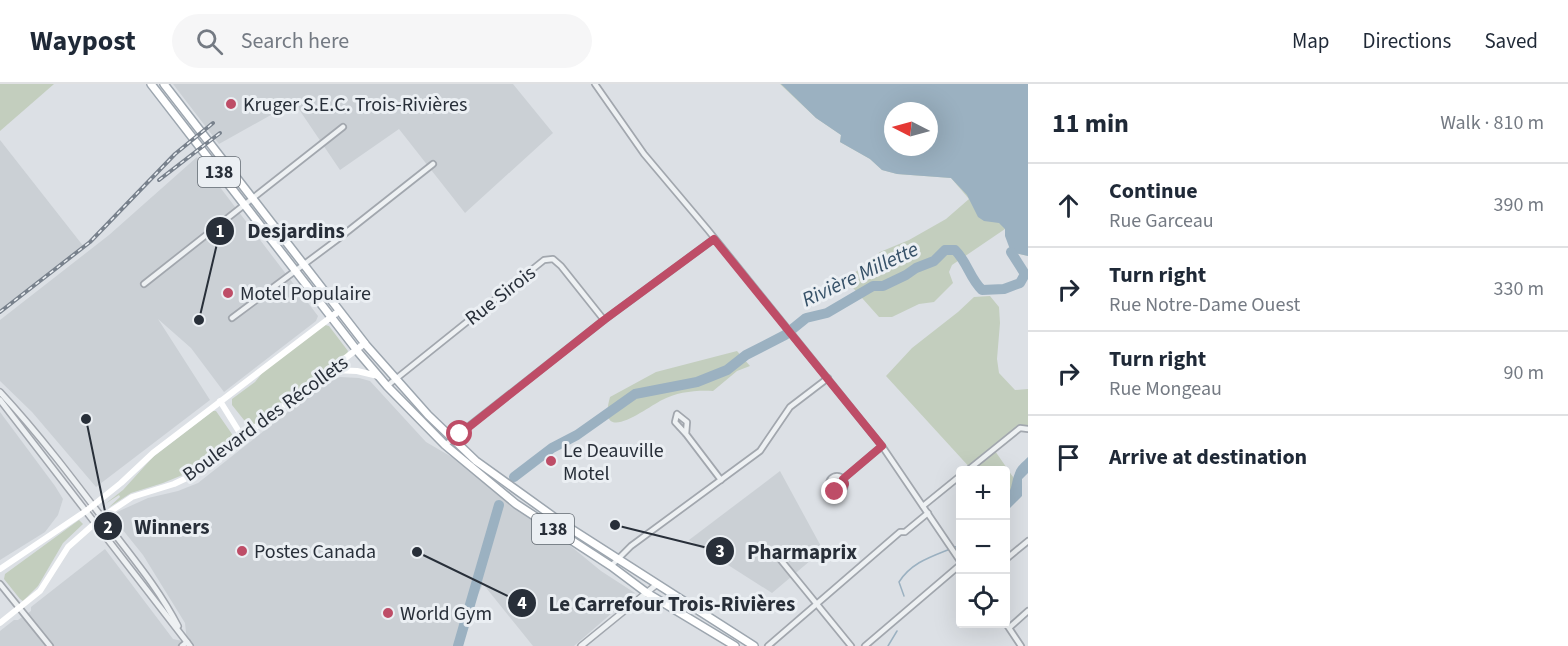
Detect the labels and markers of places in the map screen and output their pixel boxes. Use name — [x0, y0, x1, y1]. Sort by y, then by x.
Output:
place label: Kruger S.E.C. Trois-Rivières — [243, 91, 467, 119]
marker: Kruger S.E.C. Trois-Rivières — [224, 97, 238, 111]
callout: Desjardins — [205, 212, 357, 251]
place label: Motel Populaire — [240, 280, 371, 308]
marker: Motel Populaire — [221, 286, 235, 300]
place label: Le Deauville Motel — [563, 437, 664, 488]
marker: Le Deauville Motel — [544, 454, 558, 468]
callout: Winners — [93, 507, 222, 546]
callout: Pharmaprix — [705, 532, 869, 571]
place label: Postes Canada — [254, 538, 376, 566]
marker: Postes Canada — [235, 544, 249, 558]
callout: Le Carrefour Trois-Rivières — [507, 584, 808, 623]
place label: World Gym — [400, 600, 492, 628]
marker: World Gym — [381, 606, 395, 620]

